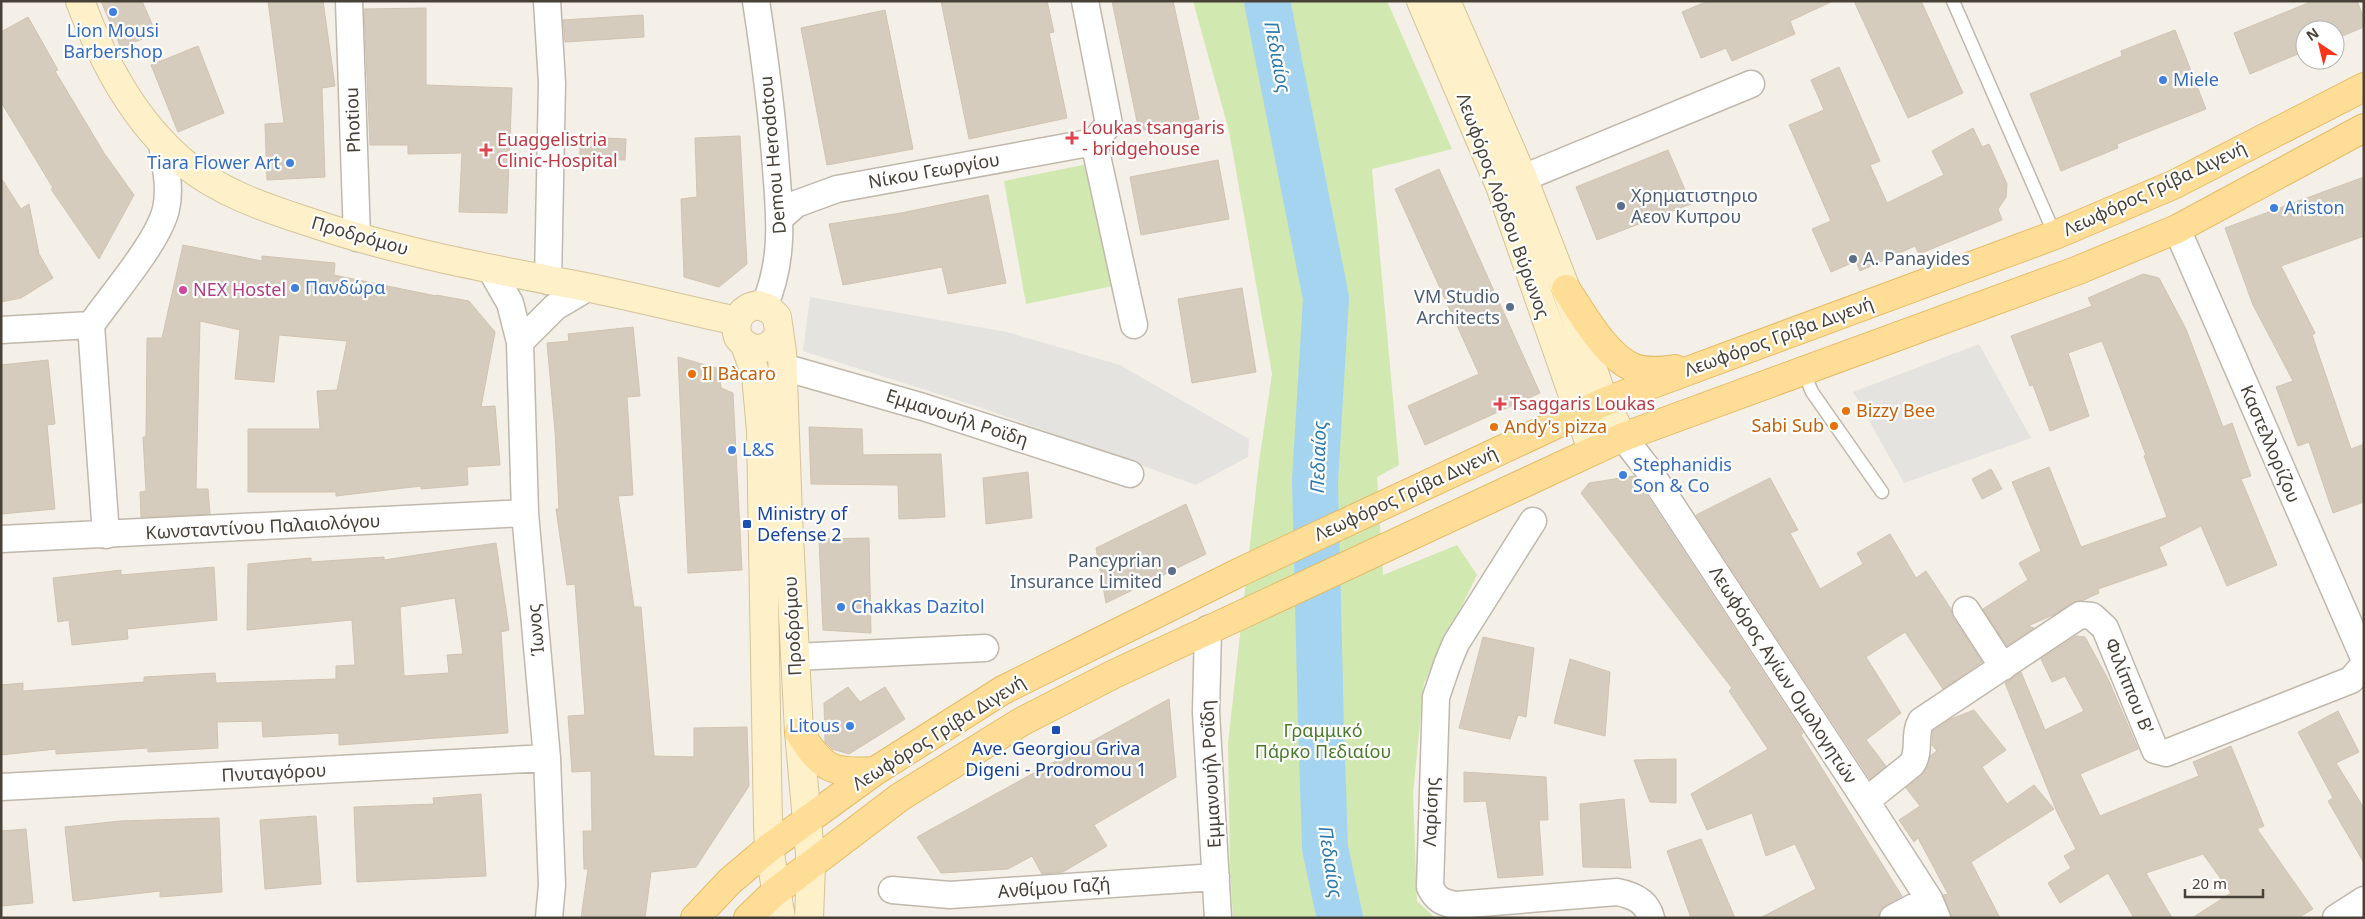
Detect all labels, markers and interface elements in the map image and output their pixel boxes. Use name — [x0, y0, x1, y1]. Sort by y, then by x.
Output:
marker: Lion Mousi Barbershop — [107, 6, 119, 18]
place label: Lion Mousi Barbershop — [63, 18, 163, 63]
water label: Πεδιαίος — [1258, 19, 1298, 95]
north arrow — [2295, 20, 2345, 70]
text: N — [2302, 23, 2322, 45]
place label: Miele — [2173, 67, 2219, 91]
marker: Miele — [2157, 74, 2169, 86]
street label: Demou Herodotou — [753, 75, 791, 235]
street label: Photiou — [339, 87, 365, 153]
street label: Λεωφόρος Λόρδου Βύρωνος — [1452, 90, 1556, 322]
place label: Loukas tsangaris - bridgehouse — [1082, 115, 1225, 160]
place label: Euaggelistria Clinic-Hospital — [497, 127, 618, 172]
marker: Loukas tsangaris - bridgehouse — [1066, 132, 1078, 144]
street label: Λεωφόρος Γρίβα Διγενή — [2059, 135, 2250, 241]
marker: Euaggelistria Clinic-Hospital — [479, 143, 493, 157]
street label: Νίκου Γεωργίου — [866, 147, 1001, 193]
place label: Tiara Flower Art — [147, 150, 280, 174]
marker: Tiara Flower Art — [284, 157, 296, 169]
place label: Χρηματιστηριο Αεον Κυπρου — [1631, 183, 1758, 228]
place label: Ariston — [2284, 195, 2345, 219]
marker: Χρηματιστηριο Αεον Κυπρου — [1615, 200, 1627, 212]
marker: Ariston — [2268, 202, 2280, 214]
street label: Προδρόμου — [309, 210, 412, 260]
place label: A. Panayides — [1863, 246, 1970, 270]
marker: A. Panayides — [1847, 253, 1859, 265]
place label: Πανδώρα — [305, 275, 385, 299]
place label: NEX Hostel — [193, 277, 286, 301]
marker: Πανδώρα — [289, 282, 301, 294]
marker: NEX Hostel — [177, 284, 189, 296]
place label: VM Studio Architects — [1414, 284, 1500, 329]
street label: Λεωφόρος Γρίβα Διγενή — [1681, 291, 1877, 381]
marker: VM Studio Architects — [1504, 301, 1516, 313]
place label: Il Bàcaro — [702, 361, 776, 385]
marker: Il Bàcaro — [686, 368, 698, 380]
street label: Καστελλορίζου — [2235, 381, 2306, 506]
street label: Εμμανουήλ Ροϊδη — [883, 383, 1031, 451]
place label: Tsaggaris Loukas — [1510, 391, 1655, 415]
marker: Tsaggaris Loukas — [1494, 398, 1506, 410]
place label: Bizzy Bee — [1856, 398, 1935, 422]
marker: Bizzy Bee — [1840, 405, 1852, 417]
place label: Sabi Sub — [1752, 413, 1824, 437]
place label: Andy's pizza — [1504, 414, 1607, 438]
water label: Πεδιαίος — [1304, 420, 1332, 494]
marker: Sabi Sub — [1828, 420, 1840, 432]
marker: Andy's pizza — [1488, 421, 1500, 433]
place label: L&S — [742, 437, 775, 461]
street label: Λεωφόρος Γρίβα Διγενή — [1310, 440, 1501, 546]
marker: L&S — [726, 444, 738, 456]
place label: Stephanidis Son & Co — [1633, 452, 1732, 497]
marker: Stephanidis Son & Co — [1617, 469, 1629, 481]
place label: Ministry of Defense 2 — [757, 501, 848, 546]
street label: Κωνσταντίνου Παλαιολόγου — [145, 508, 381, 544]
marker: Ministry of Defense 2 — [741, 518, 753, 530]
place label: Pancyprian Insurance Limited — [1010, 548, 1162, 593]
street label: Λεωφόρος Αγίων Ομολογητών — [1704, 561, 1863, 788]
marker: Pancyprian Insurance Limited — [1166, 565, 1178, 577]
street label: Προδρόμου — [777, 576, 807, 677]
place label: Chakkas Dazitol — [851, 594, 985, 618]
marker: Chakkas Dazitol — [835, 601, 847, 613]
street label: Ίωνος — [521, 603, 549, 657]
street label: Φιλίππου Β' — [2100, 634, 2160, 737]
street label: Λεωφόρος Γρίβα Διγενή — [847, 669, 1029, 795]
street label: Εμμανουήλ Ροΐδη — [1194, 699, 1226, 849]
place label: Litous — [789, 713, 840, 737]
park label: Γραμμικό Πάρκο Πεδιαίου — [1255, 718, 1391, 763]
marker: Litous — [844, 720, 856, 732]
marker: Ave. Georgiou Griva Digeni - Prodromou 1 — [1050, 724, 1062, 736]
place label: Ave. Georgiou Griva Digeni - Prodromou 1 — [965, 736, 1147, 781]
street label: Πνυταγόρου — [221, 757, 327, 787]
street label: Λαρίσης — [1417, 777, 1443, 847]
water label: Πεδιαίος — [1312, 824, 1350, 900]
scale bar — [2185, 866, 2262, 898]
street label: Ανθίμου Γαζή — [997, 871, 1111, 903]
text: 20 m — [2192, 873, 2227, 893]

